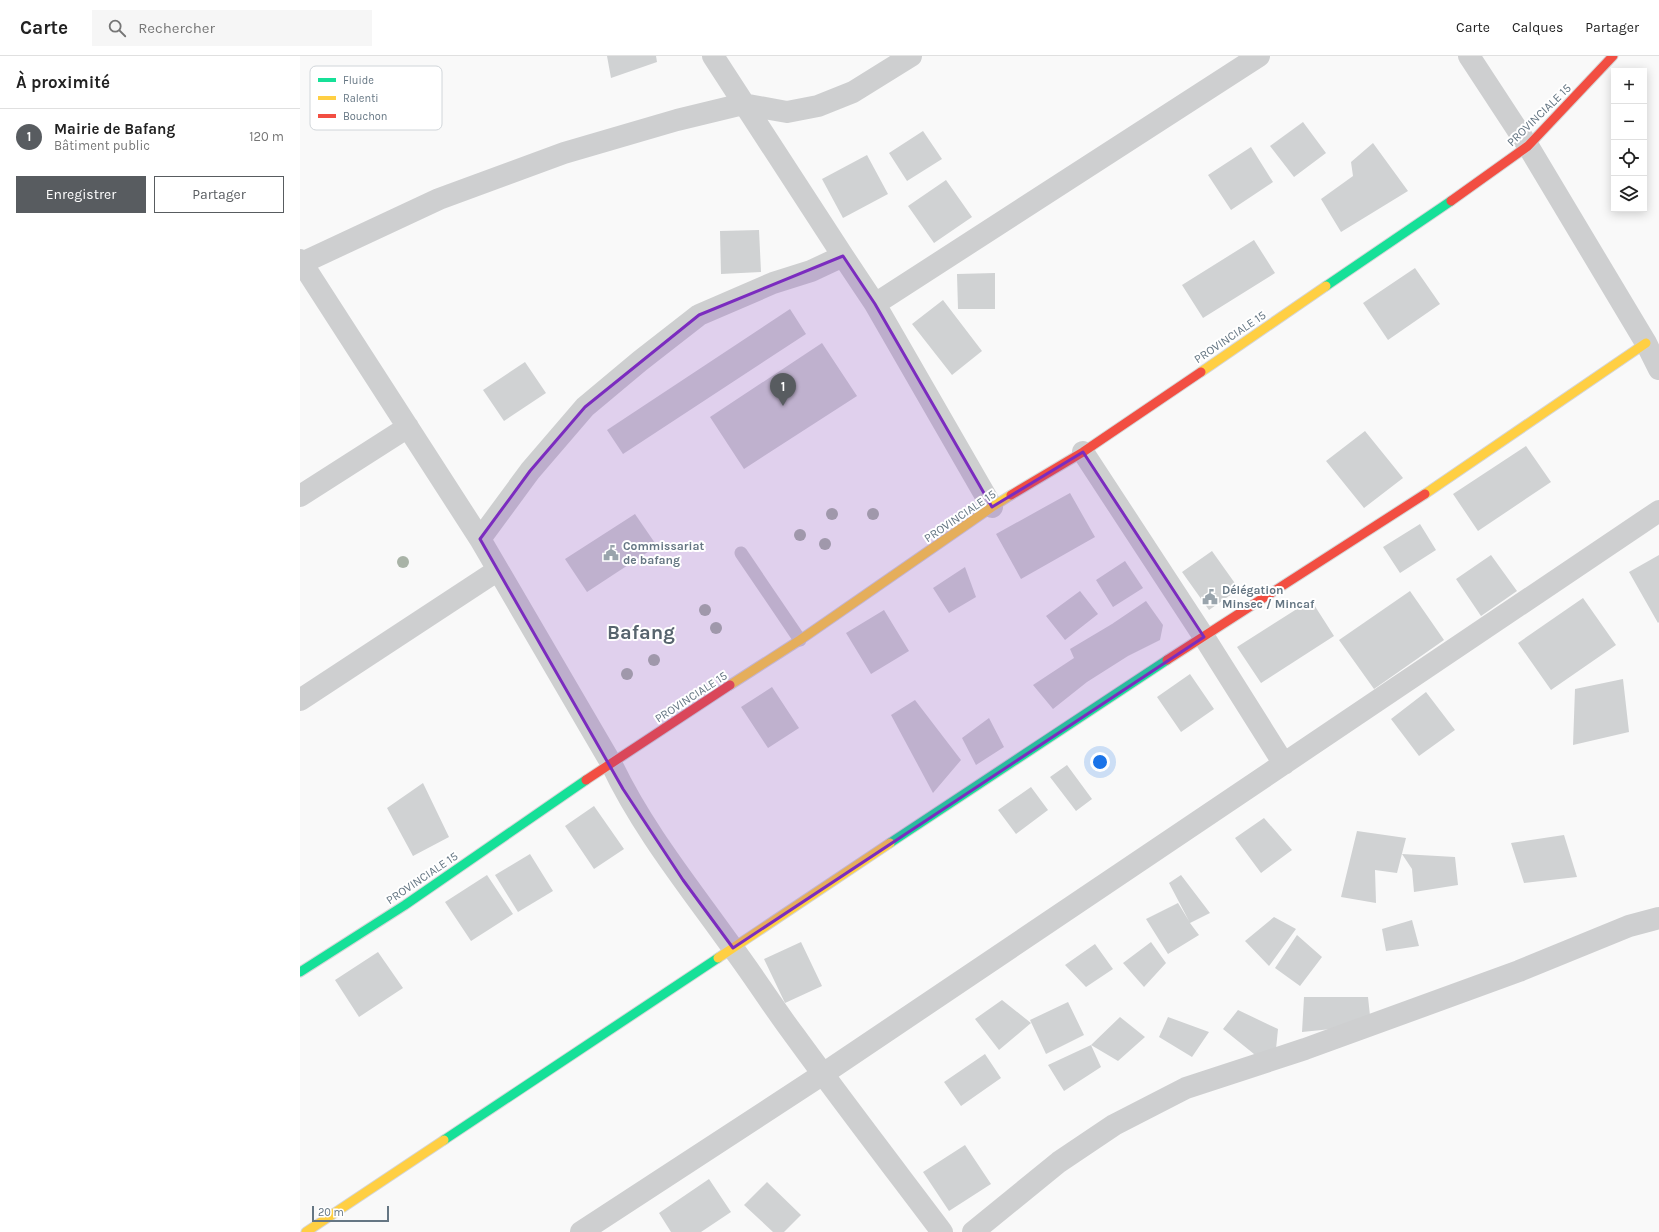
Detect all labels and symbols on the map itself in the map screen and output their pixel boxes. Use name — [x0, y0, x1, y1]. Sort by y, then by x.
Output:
legend — [310, 66, 442, 130]
text: Fluide — [343, 74, 374, 87]
street label: PROVINCIALE 15 — [1504, 81, 1574, 149]
text: Ralenti — [343, 92, 379, 105]
text: Bouchon — [343, 110, 387, 123]
street label: PROVINCIALE 15 — [1191, 308, 1269, 366]
pin: 1 — [770, 373, 796, 406]
street label: PROVINCIALE 15 — [921, 487, 999, 545]
place label: Commissariat de bafang — [623, 539, 704, 567]
public building icon: Commissariat de bafang — [602, 544, 620, 562]
place label: Délégation Minsec / Mincaf — [1222, 583, 1315, 611]
public building icon: Délégation Minsec / Mincaf — [1201, 588, 1219, 606]
district label: Bafang — [607, 621, 675, 644]
street label: PROVINCIALE 15 — [652, 668, 730, 726]
your location — [1090, 752, 1110, 772]
street label: PROVINCIALE 15 — [383, 849, 461, 907]
scale bar — [312, 1204, 389, 1223]

